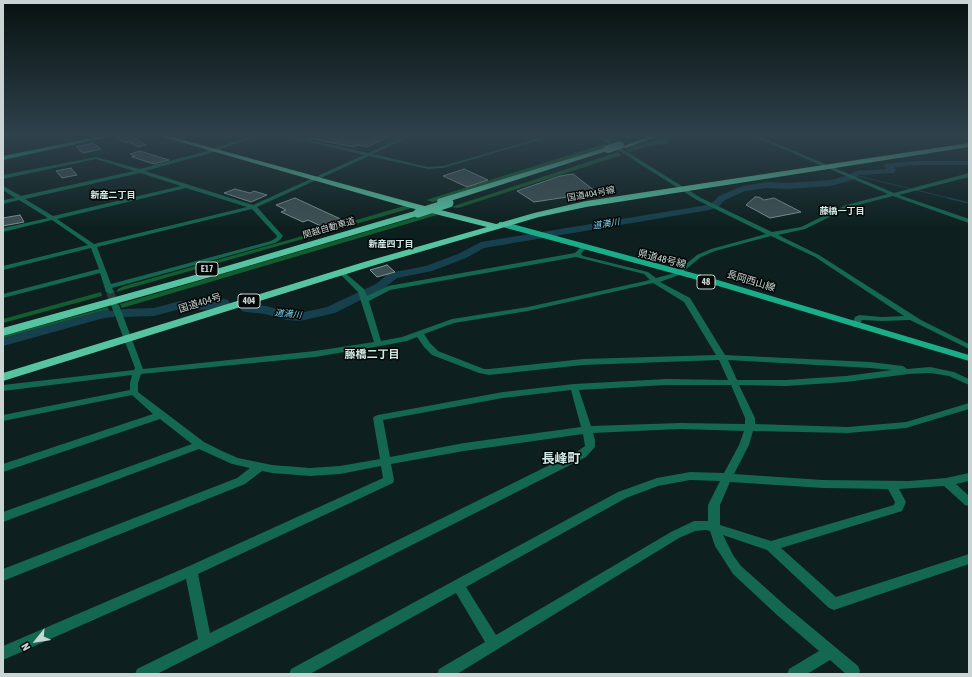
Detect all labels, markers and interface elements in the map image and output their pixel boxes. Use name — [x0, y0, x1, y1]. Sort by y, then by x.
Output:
street label: 国道404号線 — [566, 184, 616, 204]
district label: 新産二丁目 — [91, 190, 135, 200]
district label: 藤橋一丁目 — [820, 206, 864, 216]
street label: 関越自動車道 — [302, 215, 356, 241]
water label: 道満川 — [592, 217, 620, 231]
district label: 新産四丁目 — [369, 239, 413, 249]
street label: 県道48号線 — [637, 247, 687, 271]
road number: E17 — [196, 262, 218, 276]
street label: 長岡西山線 — [725, 268, 777, 294]
road number: 48 — [697, 275, 715, 289]
street label: 国道404号 — [177, 291, 223, 315]
road number: 404 — [238, 294, 260, 308]
water label: 道満川 — [274, 307, 302, 321]
district label: 藤橋二丁目 — [345, 348, 399, 362]
district label: 長峰町 — [542, 451, 580, 467]
north arrow — [16, 621, 56, 661]
text: N — [19, 641, 32, 653]

